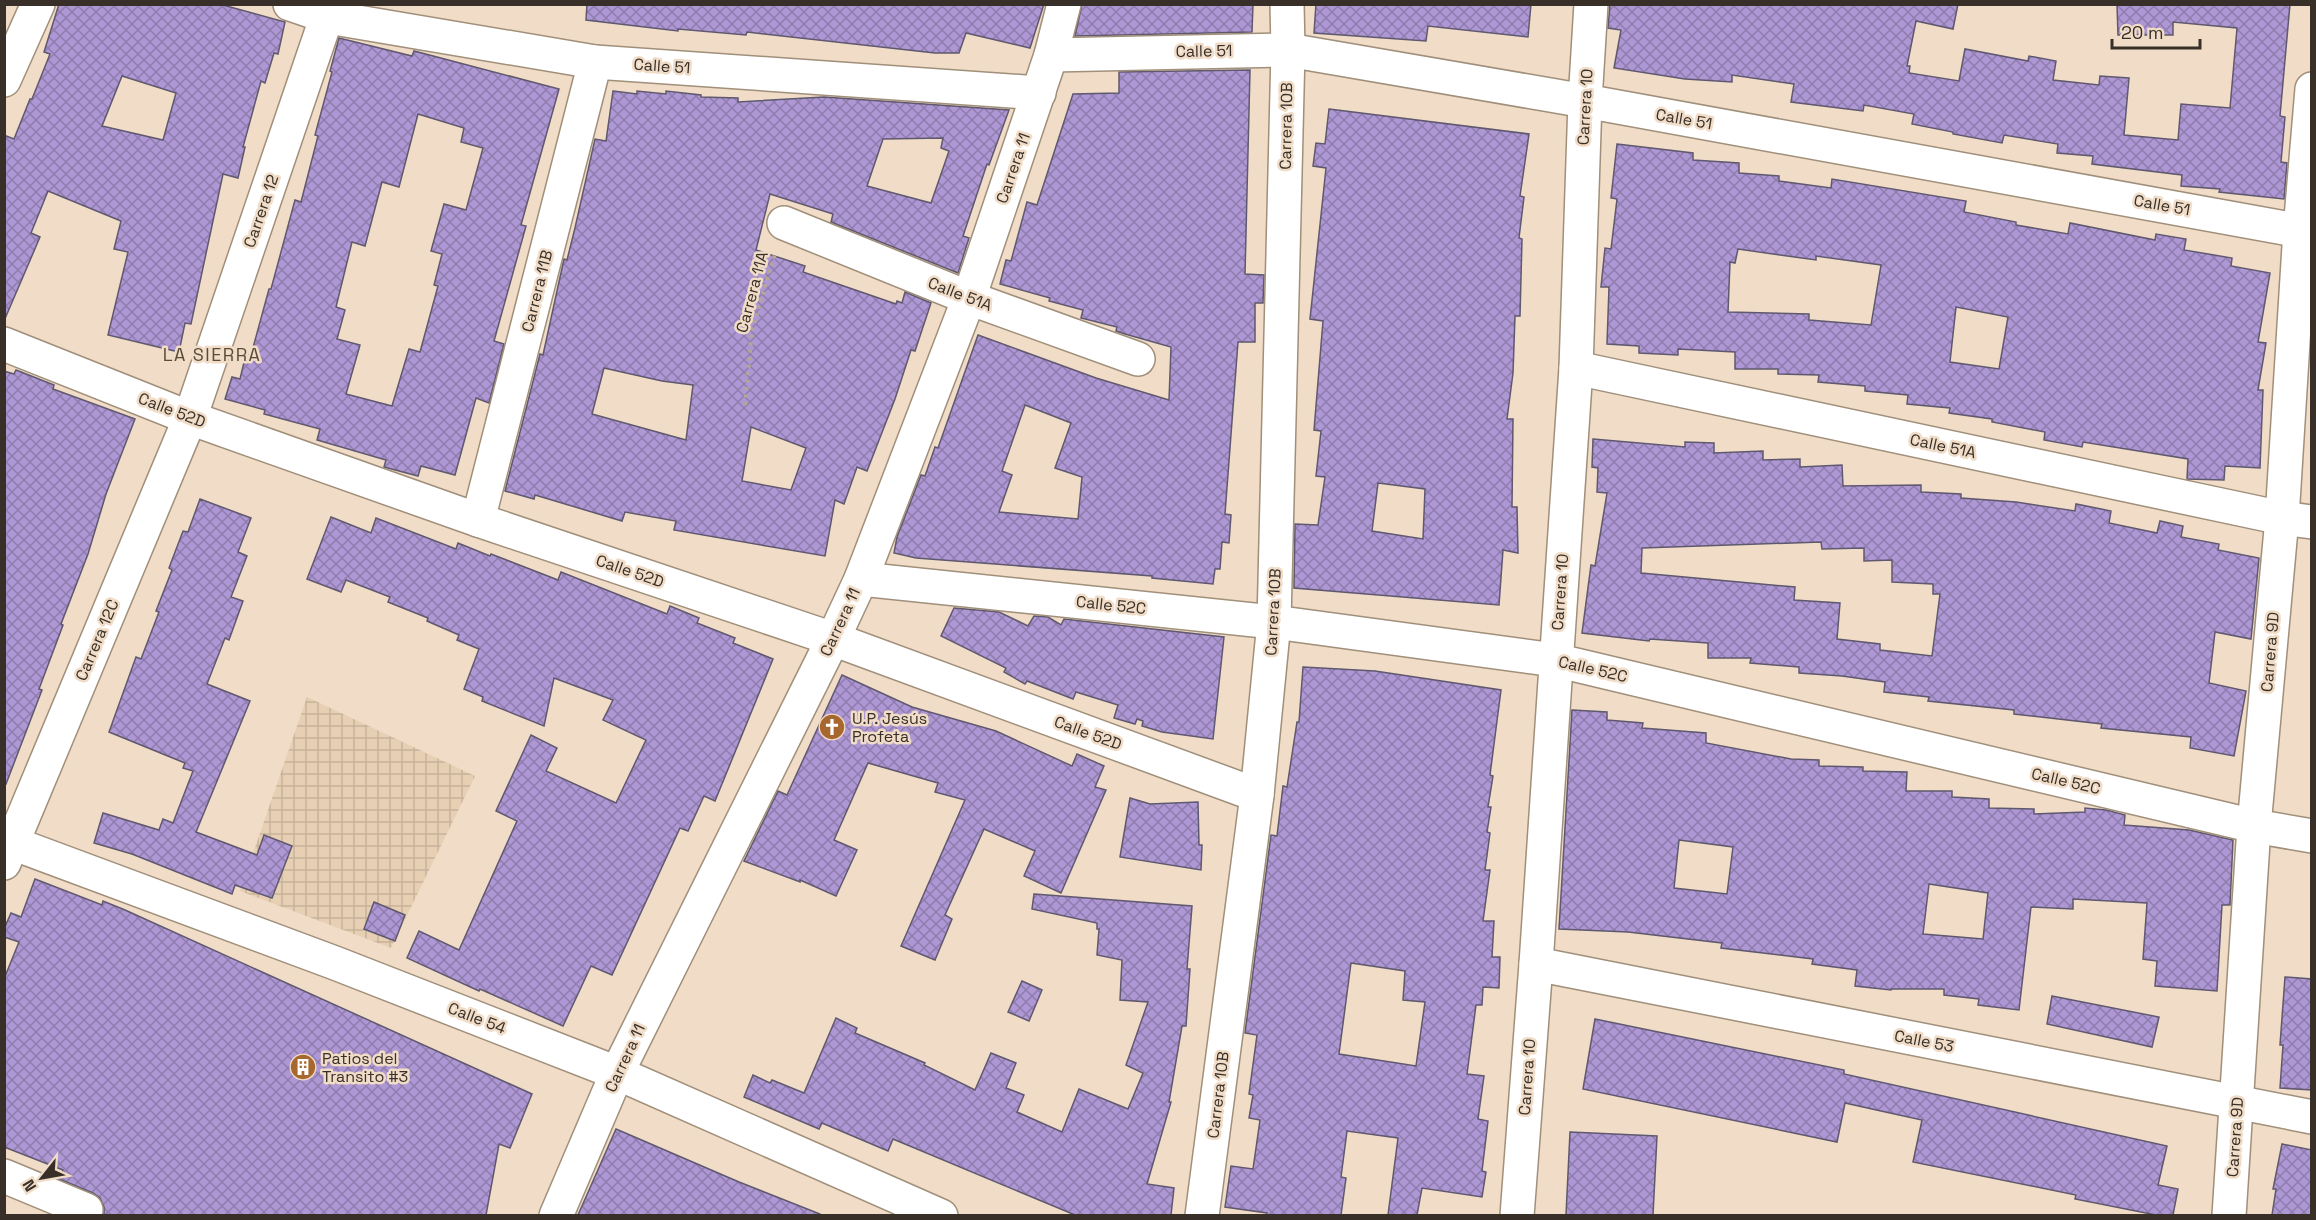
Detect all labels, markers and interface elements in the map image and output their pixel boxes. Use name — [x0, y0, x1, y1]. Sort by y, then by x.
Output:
scale bar — [2112, 12, 2200, 50]
text: 20 m — [2121, 21, 2164, 44]
street label: Calle 51 — [1175, 40, 1233, 62]
street label: Calle 51 — [633, 54, 691, 78]
street label: Carrera 10 — [1573, 68, 1597, 146]
street label: Carrera 10B — [1275, 82, 1297, 170]
street label: Calle 51 — [1654, 104, 1714, 134]
street label: Carrera 11 — [991, 130, 1035, 206]
street label: Carrera 12 — [239, 172, 283, 250]
street label: Calle 51 — [2132, 190, 2192, 220]
street label: Carrera 11B — [517, 248, 557, 334]
street label: Carrera 11A — [731, 249, 773, 335]
street label: Calle 51A — [925, 272, 995, 316]
district label: LA SIERRA — [163, 343, 261, 366]
street label: Calle 52D — [135, 388, 209, 432]
street label: Calle 51A — [1908, 429, 1978, 463]
street label: Calle 52D — [593, 550, 667, 592]
street label: Carrera 10 — [1547, 553, 1573, 631]
street label: Carrera 10B — [1260, 568, 1286, 656]
street label: Carrera 11 — [815, 584, 865, 660]
street label: Calle 52C — [1075, 591, 1147, 619]
street label: Carrera 12C — [70, 596, 124, 684]
street label: Carrera 9D — [2256, 611, 2284, 693]
street label: Calle 52C — [1556, 651, 1630, 687]
place label: U.P. Jesús Profeta — [852, 708, 927, 747]
street label: Calle 52D — [1051, 711, 1125, 755]
church icon: U.P. Jesús Profeta — [817, 712, 847, 742]
street label: Calle 52C — [2029, 763, 2103, 799]
street label: Calle 54 — [445, 997, 509, 1039]
street label: Carrera 11 — [600, 1020, 650, 1096]
street label: Calle 53 — [1892, 1025, 1956, 1057]
street label: Carrera 10 — [1514, 1038, 1540, 1116]
place label: Patios del Transito #3 — [322, 1048, 408, 1087]
street label: Carrera 10B — [1202, 1050, 1234, 1140]
building icon: Patios del Transito #3 — [288, 1052, 318, 1082]
street label: Carrera 9D — [2222, 1096, 2248, 1178]
north arrow — [12, 1148, 72, 1208]
text: N — [18, 1175, 41, 1195]

